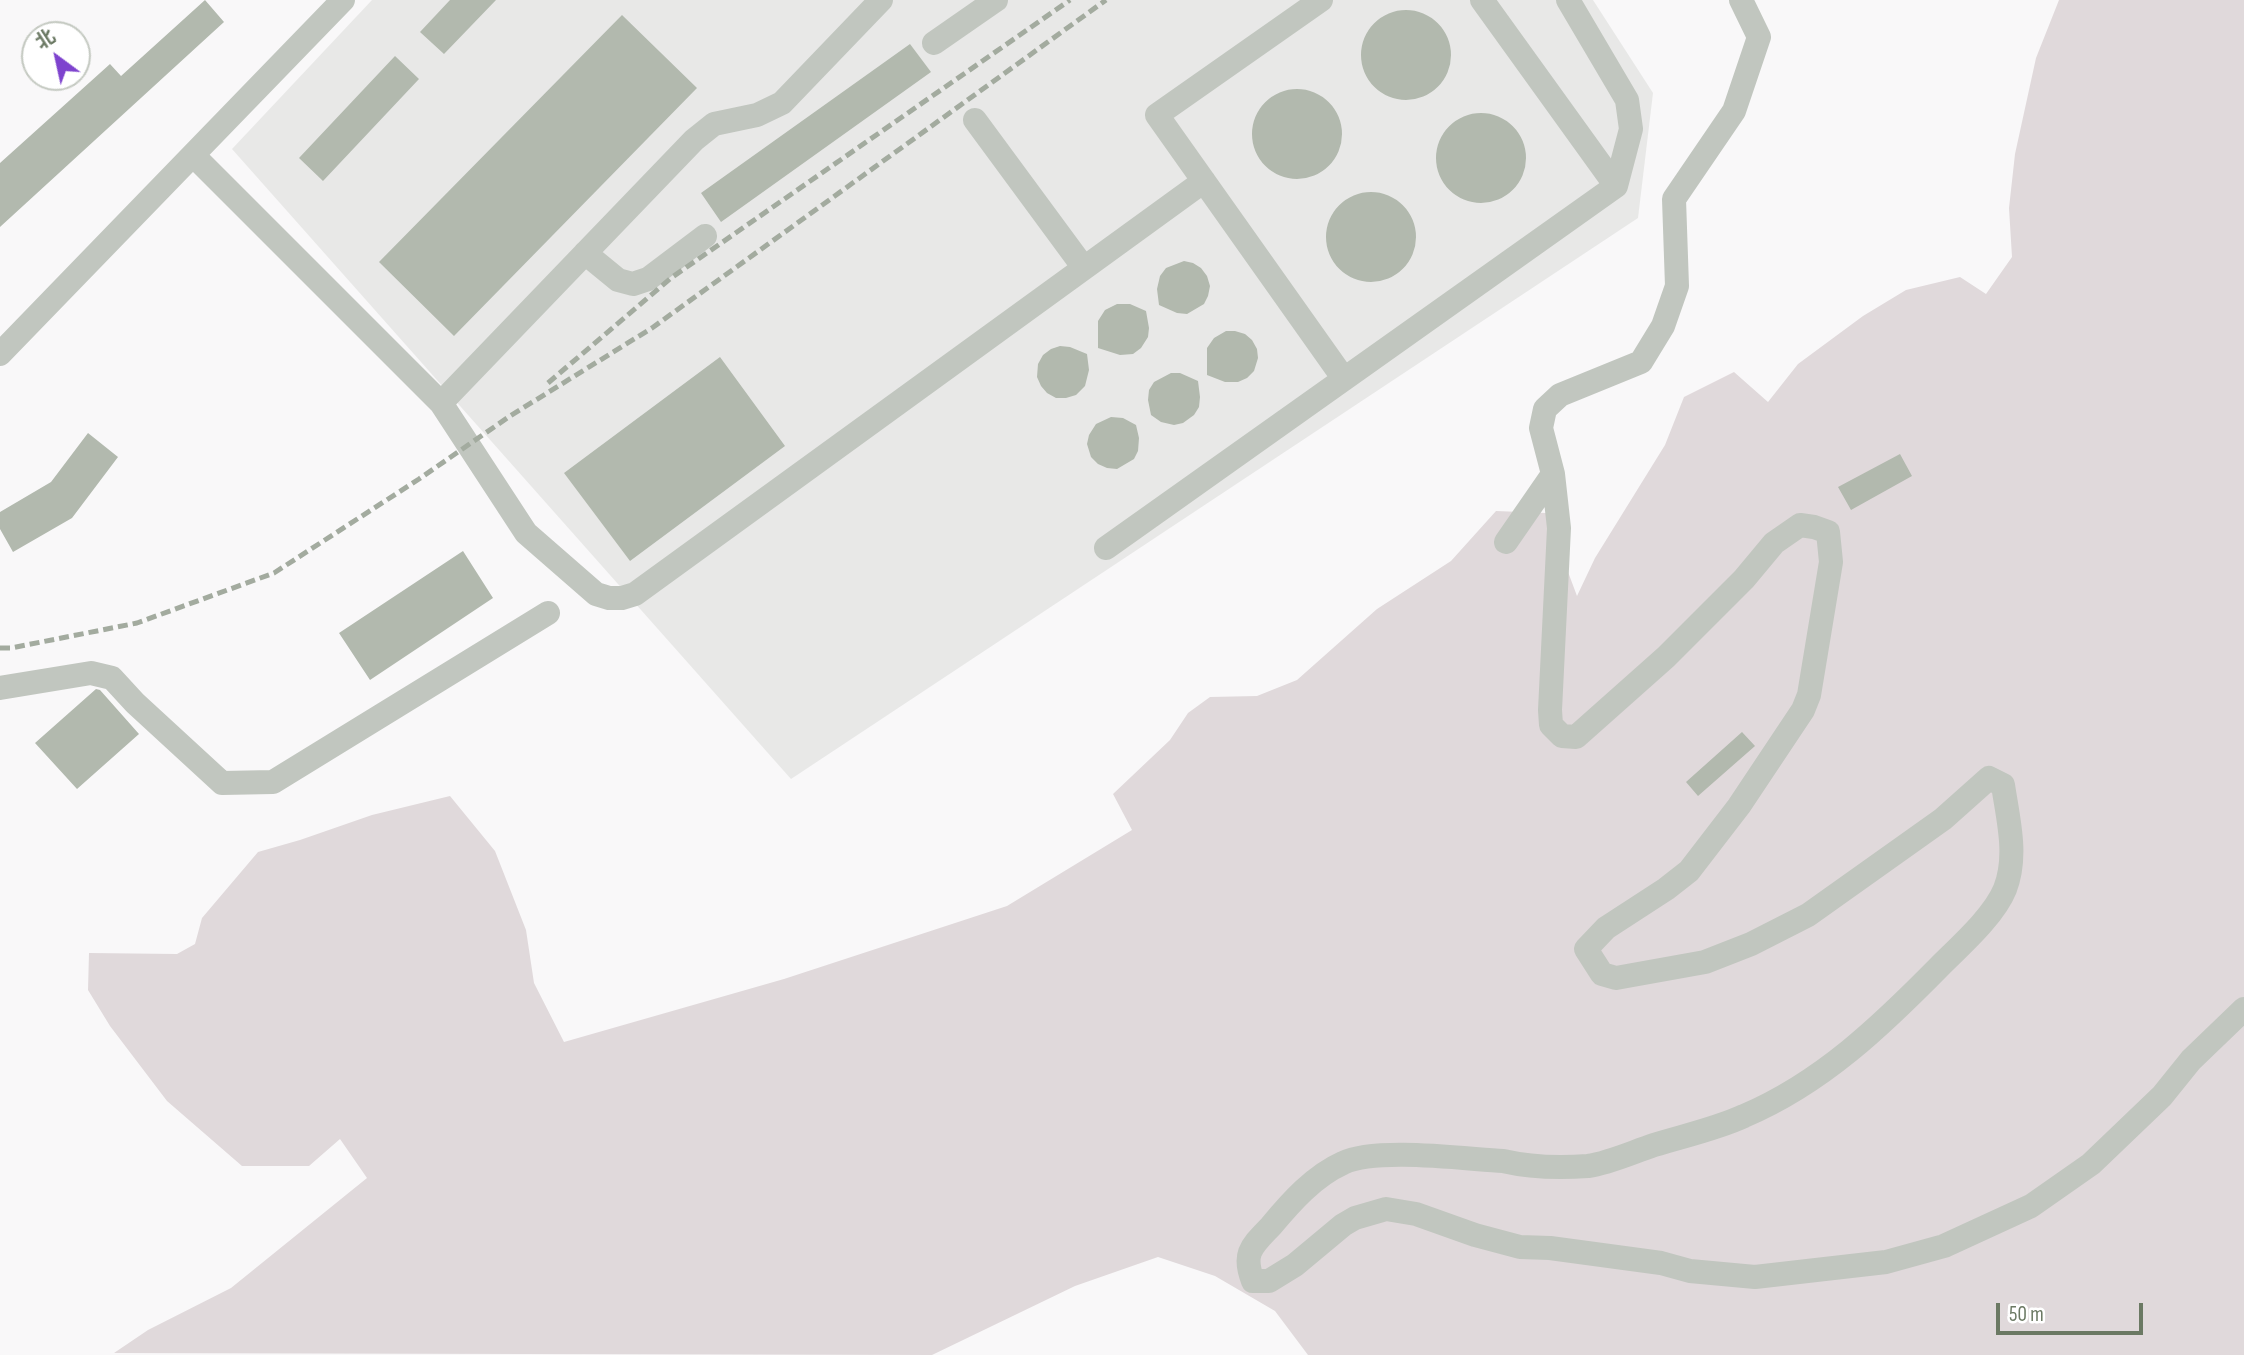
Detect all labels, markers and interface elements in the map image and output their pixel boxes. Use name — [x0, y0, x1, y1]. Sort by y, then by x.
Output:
north arrow — [21, 21, 91, 91]
text: 北 — [31, 25, 60, 54]
scale bar — [1999, 1288, 2146, 1332]
text: 50 m — [2009, 1302, 2044, 1327]

